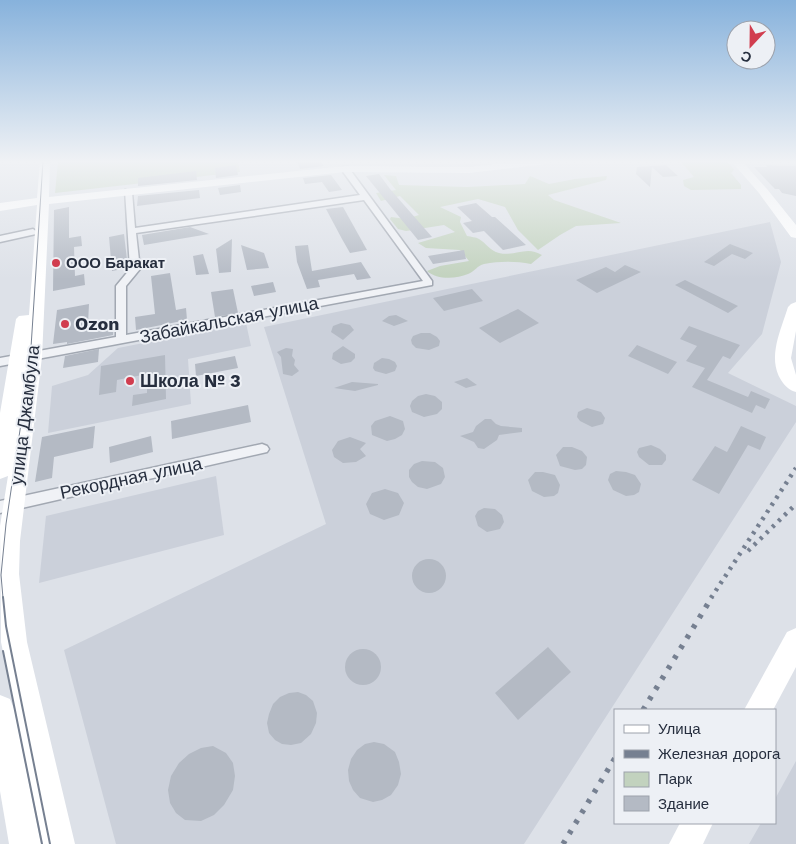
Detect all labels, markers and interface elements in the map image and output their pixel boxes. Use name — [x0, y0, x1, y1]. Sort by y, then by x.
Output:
north arrow — [726, 20, 776, 70]
text: С — [738, 48, 754, 66]
place label: ООО Баракат — [66, 254, 165, 272]
marker: ООО Баракат — [50, 257, 62, 269]
street label: Забайкальская улица — [138, 292, 321, 347]
place label: Ozon — [75, 313, 119, 334]
marker: Ozon — [59, 318, 71, 330]
street label: улица Джамбула — [5, 343, 44, 486]
place label: Школа № 3 — [140, 370, 241, 391]
marker: Школа № 3 — [124, 375, 136, 387]
street label: Рекордная улица — [58, 452, 205, 503]
legend — [614, 709, 776, 824]
text: Улица — [658, 720, 701, 738]
text: Железная дорога — [658, 745, 781, 763]
text: Парк — [658, 770, 692, 788]
text: Здание — [658, 795, 709, 813]

